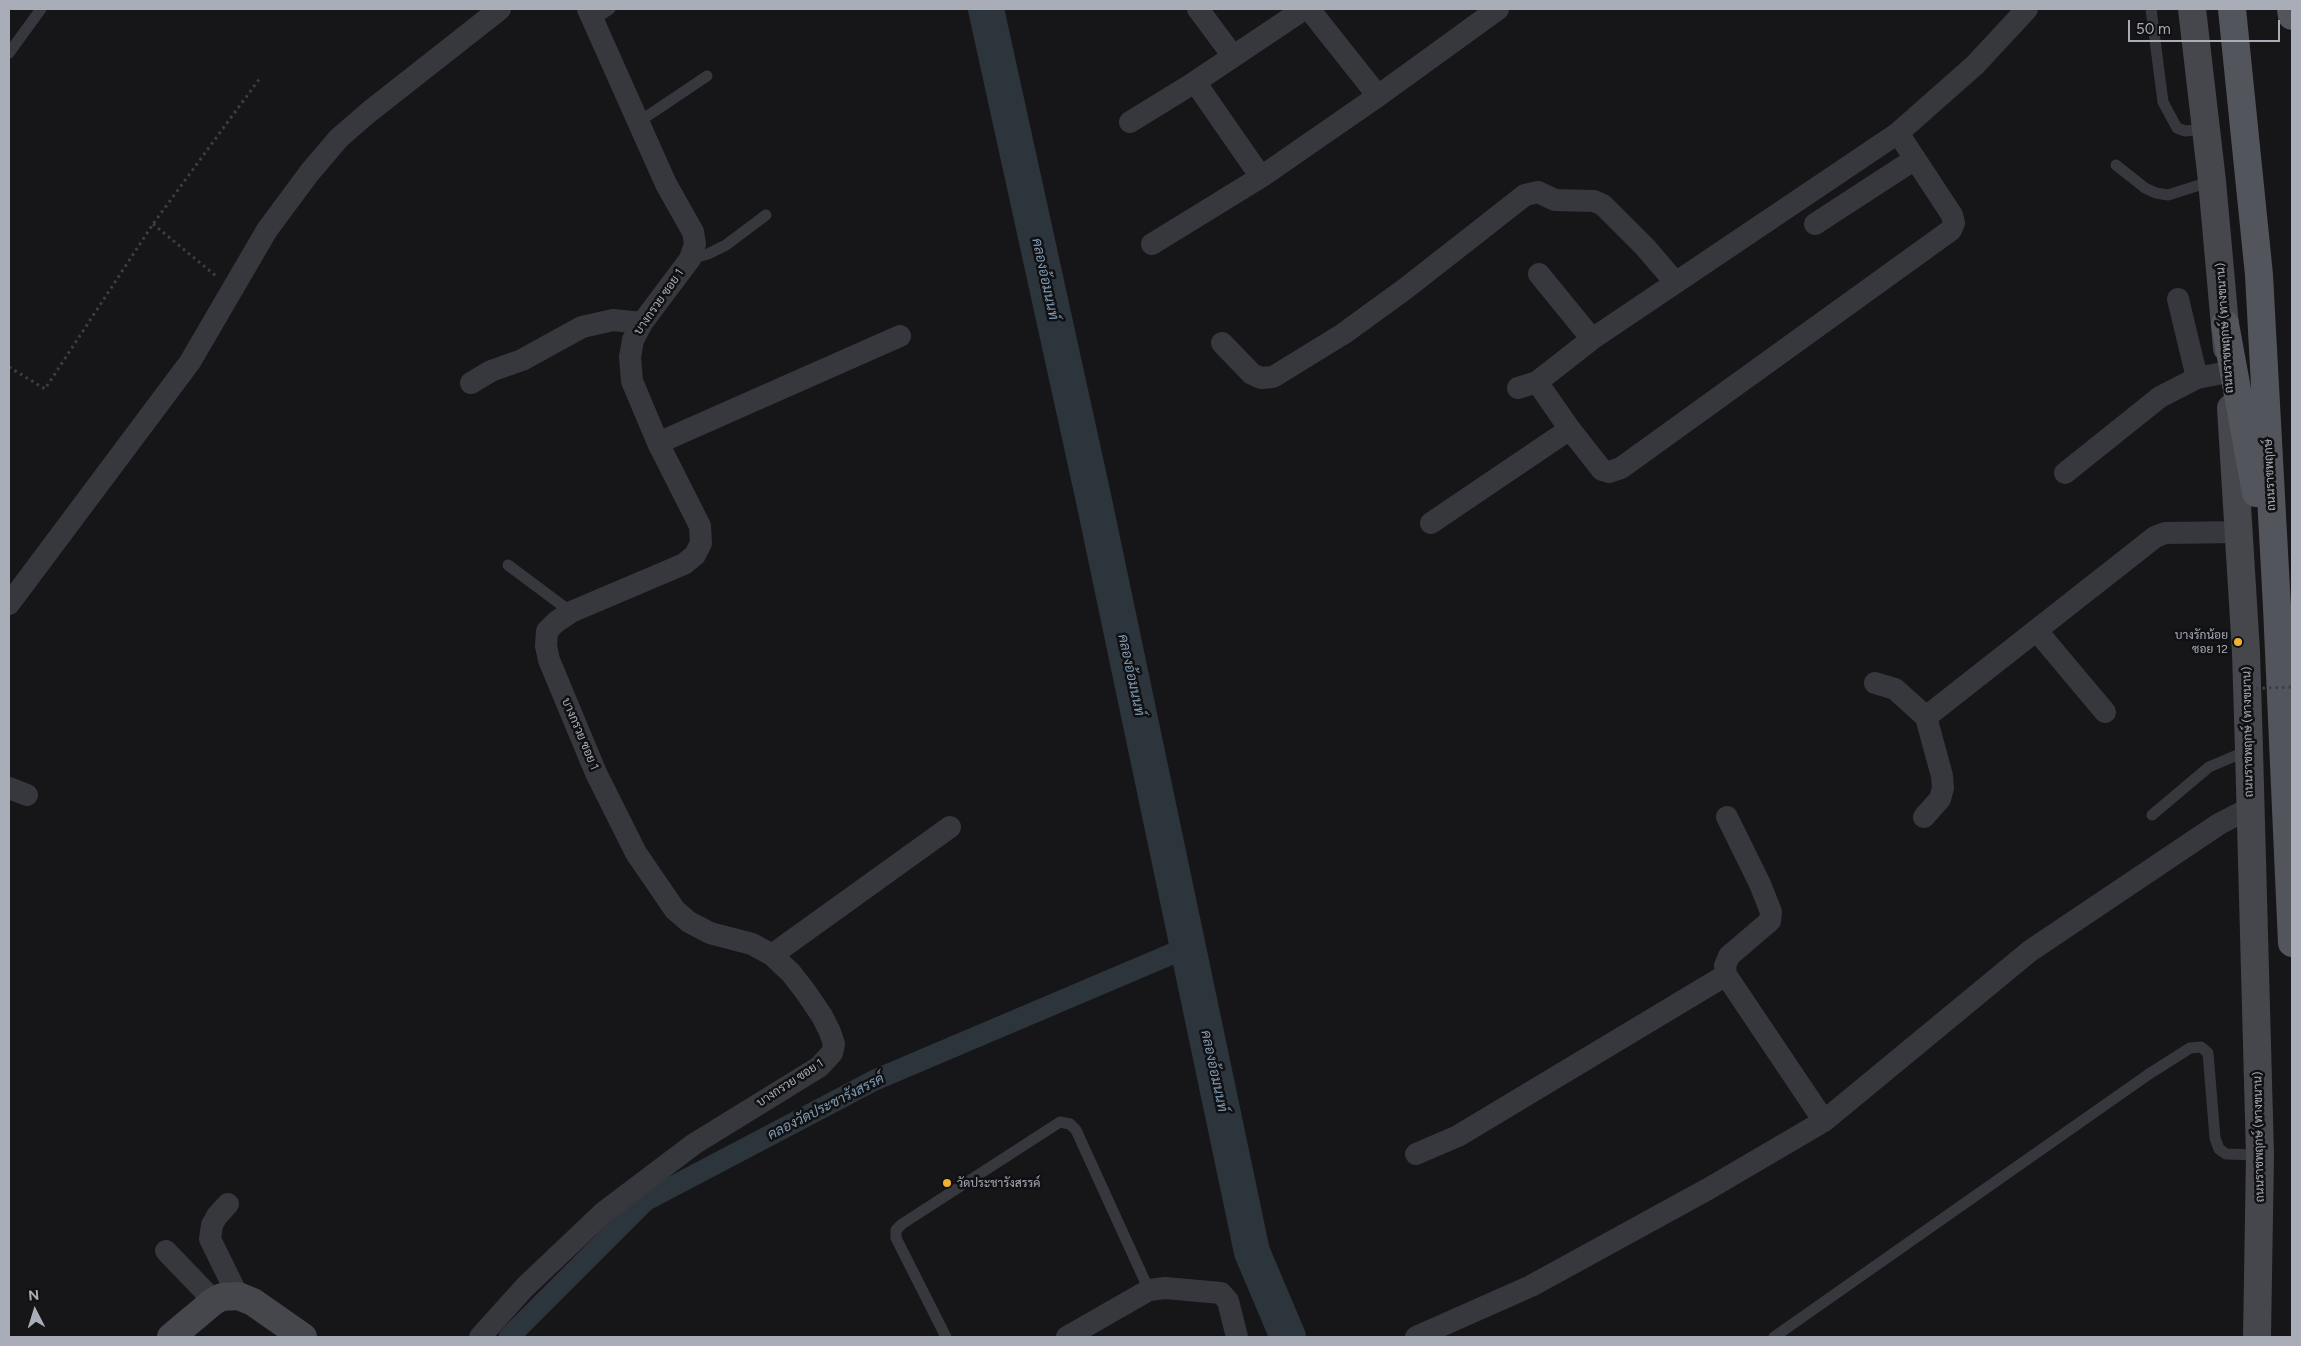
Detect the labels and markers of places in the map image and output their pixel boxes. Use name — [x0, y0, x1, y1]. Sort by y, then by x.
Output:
place label: บางรักน้อย ซอย 12 — [2175, 628, 2228, 656]
marker: บางรักน้อย ซอย 12 — [2232, 636, 2244, 648]
place label: วัดประชารังสรรค์ — [957, 1176, 1040, 1190]
marker: วัดประชารังสรรค์ — [941, 1177, 953, 1189]

